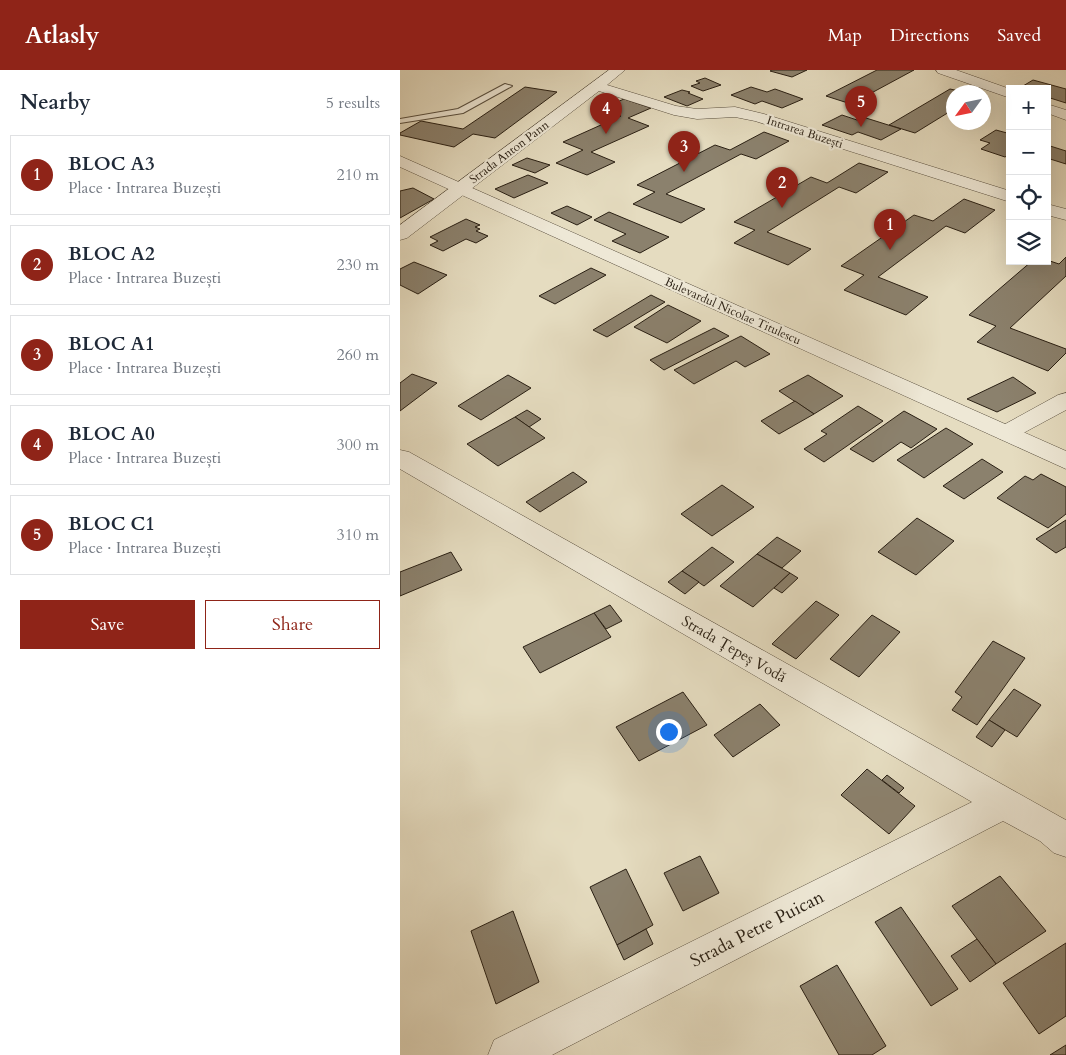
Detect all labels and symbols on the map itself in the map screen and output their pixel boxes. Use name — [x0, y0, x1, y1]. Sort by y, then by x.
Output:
north arrow — [946, 85, 991, 130]
pin: 5 — [845, 86, 877, 127]
pin: 4 — [590, 93, 622, 134]
street label: Intrarea Buzești — [765, 112, 846, 152]
street label: Strada Anton Pann — [466, 117, 552, 187]
pin: 3 — [668, 131, 700, 172]
pin: 2 — [766, 167, 798, 208]
pin: 1 — [874, 209, 906, 250]
street label: Bulevardul Nicolae Titulescu — [662, 274, 804, 349]
street label: Strada Țepeș Vodă — [678, 611, 791, 687]
your location — [656, 719, 682, 745]
street label: Strada Petre Puican — [686, 884, 829, 974]

